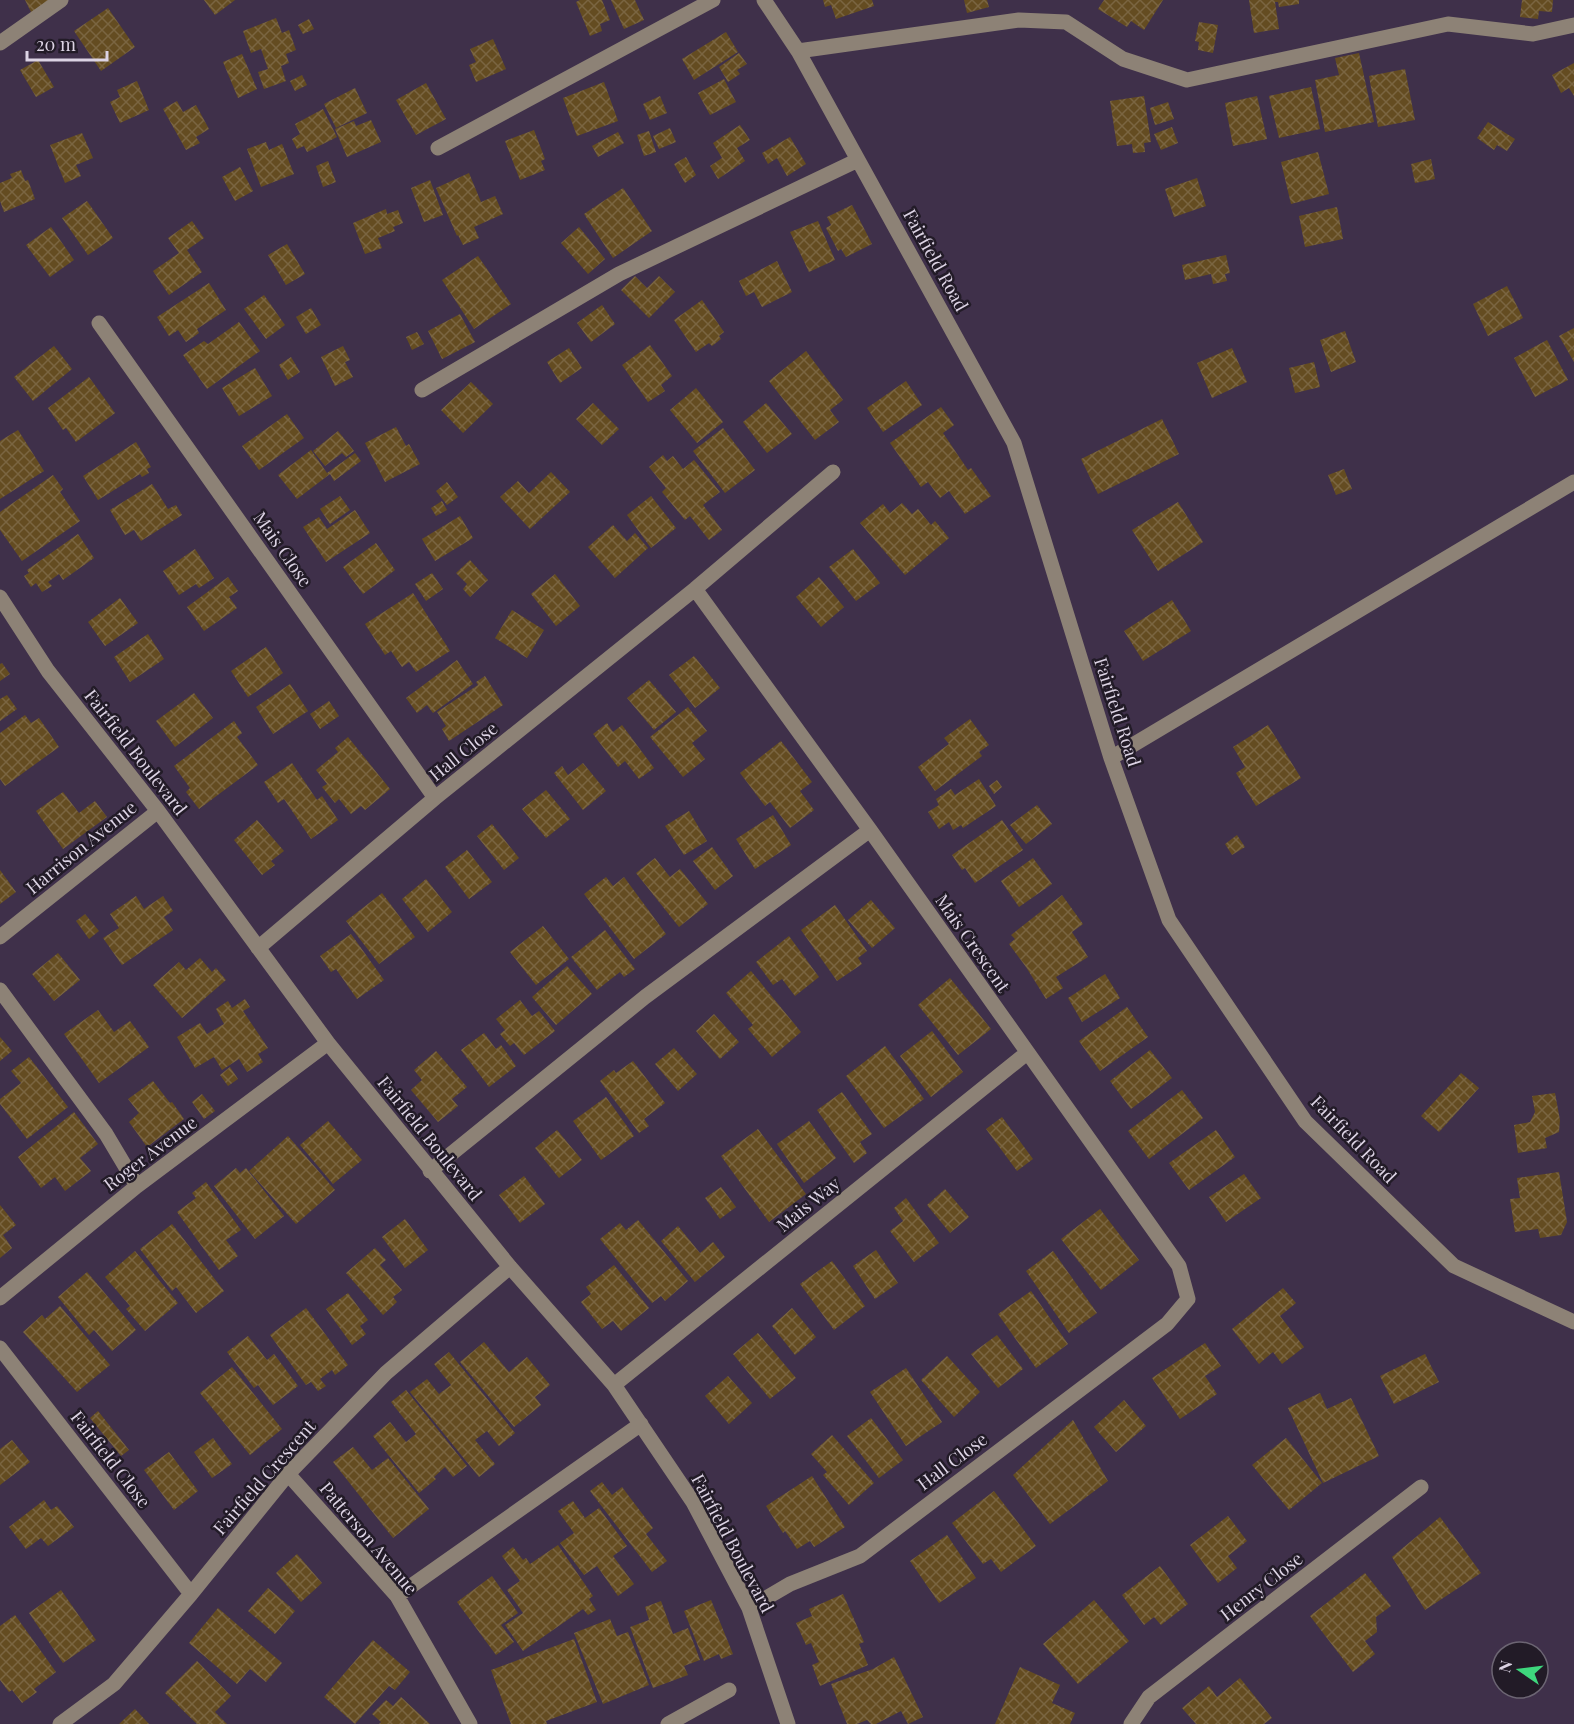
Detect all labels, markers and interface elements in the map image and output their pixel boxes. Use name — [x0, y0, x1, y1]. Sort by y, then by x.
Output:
scale bar — [27, 24, 106, 62]
text: 20 m — [36, 32, 76, 56]
street label: Fairfield Road — [898, 205, 974, 316]
street label: Mais Close — [248, 507, 318, 591]
street label: Fairfield Road — [1089, 654, 1147, 770]
street label: Fairfield Boulevard — [79, 684, 193, 820]
street label: Hall Close — [424, 716, 502, 786]
street label: Harrison Avenue — [21, 795, 141, 899]
street label: Mais Crescent — [930, 889, 1016, 997]
street label: Fairfield Boulevard — [372, 1071, 488, 1206]
street label: Fairfield Road — [1306, 1090, 1402, 1188]
street label: Roger Avenue — [99, 1110, 201, 1196]
street label: Mais Way — [771, 1171, 845, 1237]
street label: Fairfield Close — [66, 1406, 156, 1512]
street label: Fairfield Crescent — [208, 1414, 321, 1539]
street label: Hall Close — [912, 1427, 992, 1495]
street label: Fairfield Boulevard — [686, 1470, 780, 1617]
street label: Patterson Avenue — [315, 1476, 423, 1600]
street label: Henry Close — [1215, 1546, 1307, 1626]
north arrow — [1490, 1640, 1550, 1700]
text: N — [1493, 1658, 1517, 1674]

